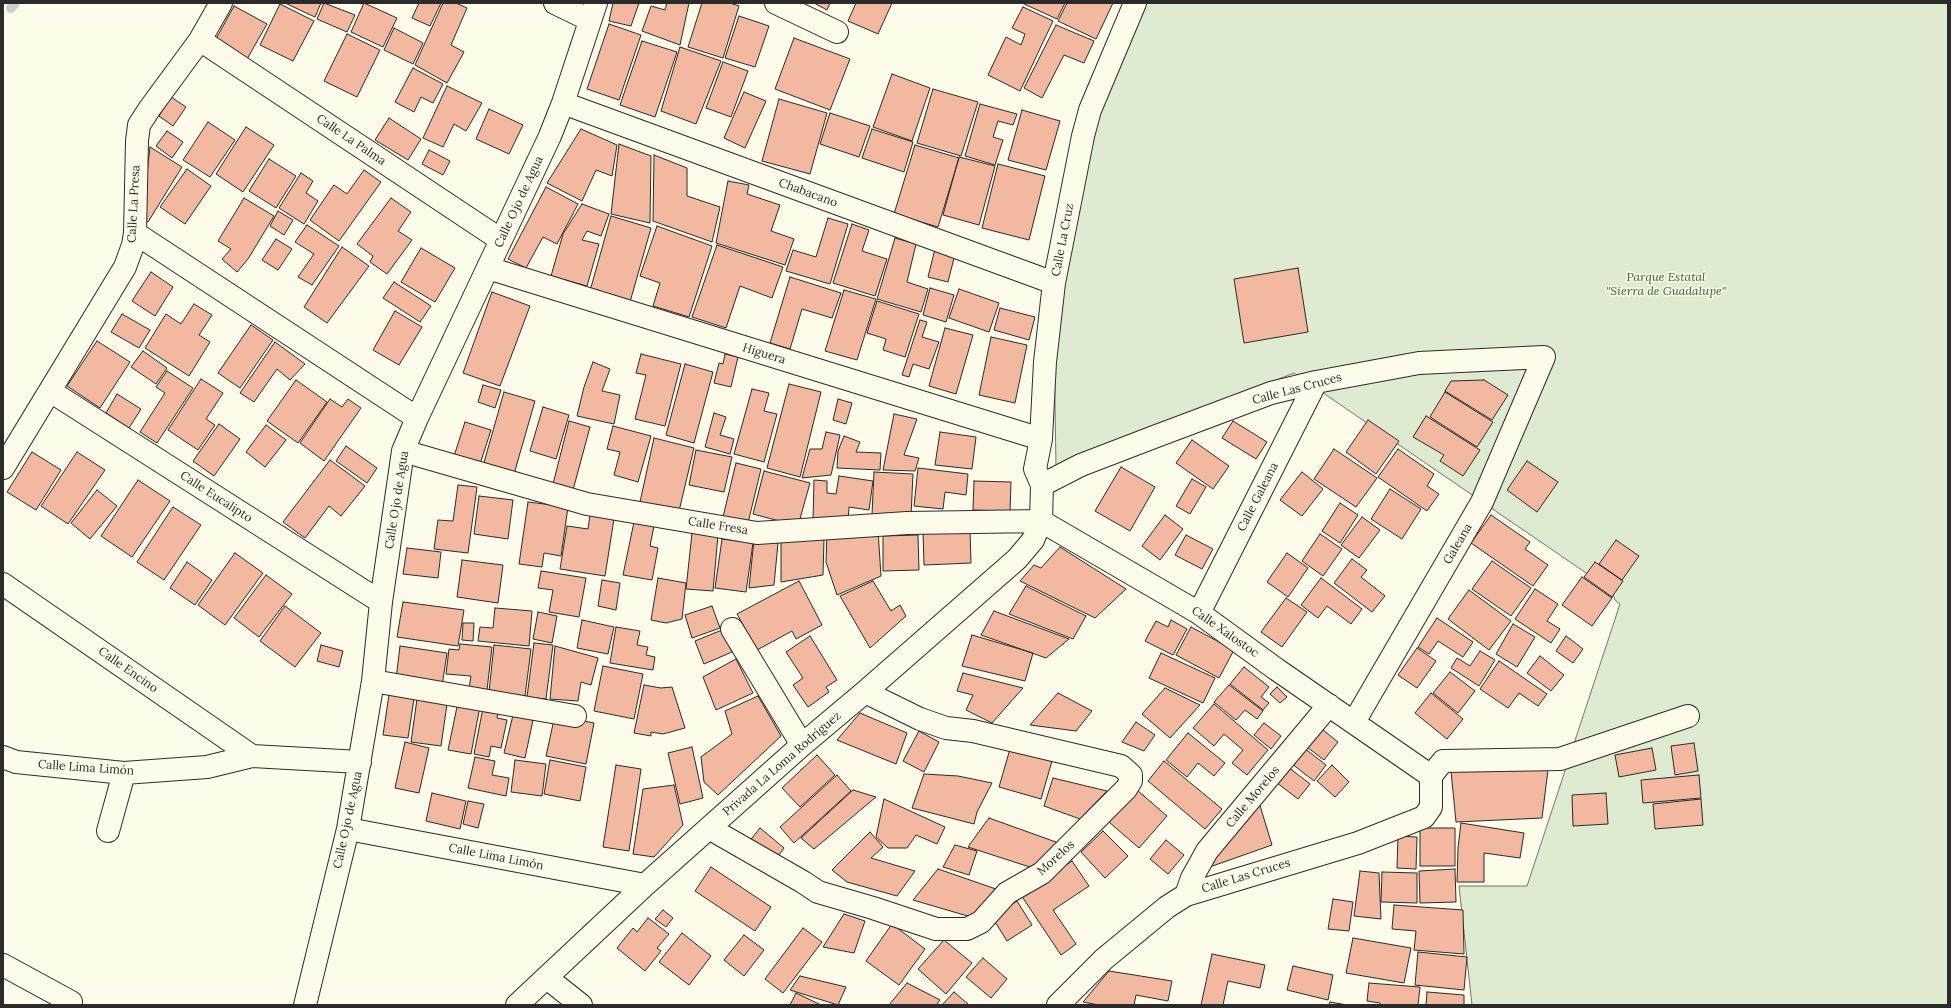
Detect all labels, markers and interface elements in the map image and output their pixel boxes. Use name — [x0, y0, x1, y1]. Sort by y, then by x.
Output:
street label: Calle La Palma — [313, 111, 389, 169]
street label: Calle Ojo de Agua — [492, 154, 546, 250]
street label: Calle La Presa — [125, 165, 143, 243]
street label: Chabacano — [777, 176, 839, 210]
street label: Calle La Cruz — [1049, 202, 1077, 278]
park label: Parque Estatal "Sierra de Guadalupe" — [1606, 271, 1726, 299]
street label: Higuera — [741, 341, 787, 367]
street label: Calle Las Cruces — [1251, 370, 1343, 408]
street label: Calle Ojo de Agua — [382, 450, 412, 550]
street label: Calle Galeana — [1234, 460, 1282, 534]
street label: Calle Eucalipto — [177, 468, 255, 526]
street label: Calle Fresa — [687, 514, 749, 538]
street label: Galeana — [1441, 521, 1475, 567]
street label: Calle Xalostoc — [1189, 603, 1261, 661]
street label: Calle Encino — [95, 644, 161, 696]
street label: Privada La Loma Rodríguez — [720, 709, 844, 819]
street label: Calle Lima Limón — [37, 757, 135, 779]
street label: Calle Morelos — [1223, 763, 1283, 831]
street label: Calle Ojo de Agua — [331, 770, 365, 870]
street label: Morelos — [1034, 837, 1078, 879]
street label: Calle Lima Limón — [447, 841, 545, 873]
street label: Calle Las Cruces — [1200, 856, 1292, 896]

